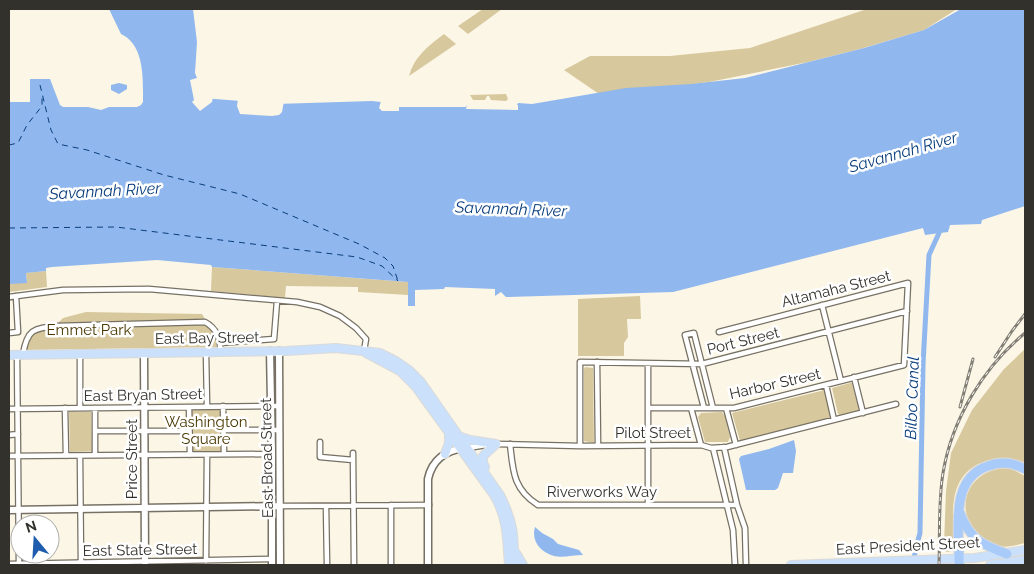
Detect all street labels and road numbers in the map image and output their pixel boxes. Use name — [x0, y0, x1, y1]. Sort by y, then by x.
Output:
street label: Altamaha Street — [780, 267, 892, 311]
street label: Port Street — [705, 323, 781, 359]
street label: East Bay Street — [155, 328, 259, 348]
street label: Harbor Street — [728, 365, 822, 403]
street label: East Bryan Street — [83, 385, 203, 405]
street label: East Broad Street — [257, 398, 277, 518]
street label: Price Street — [123, 419, 141, 499]
street label: Pilot Street — [615, 424, 691, 442]
street label: Riverworks Way — [547, 483, 657, 501]
street label: East President Street — [835, 533, 981, 559]
street label: East State Street — [83, 540, 197, 560]

